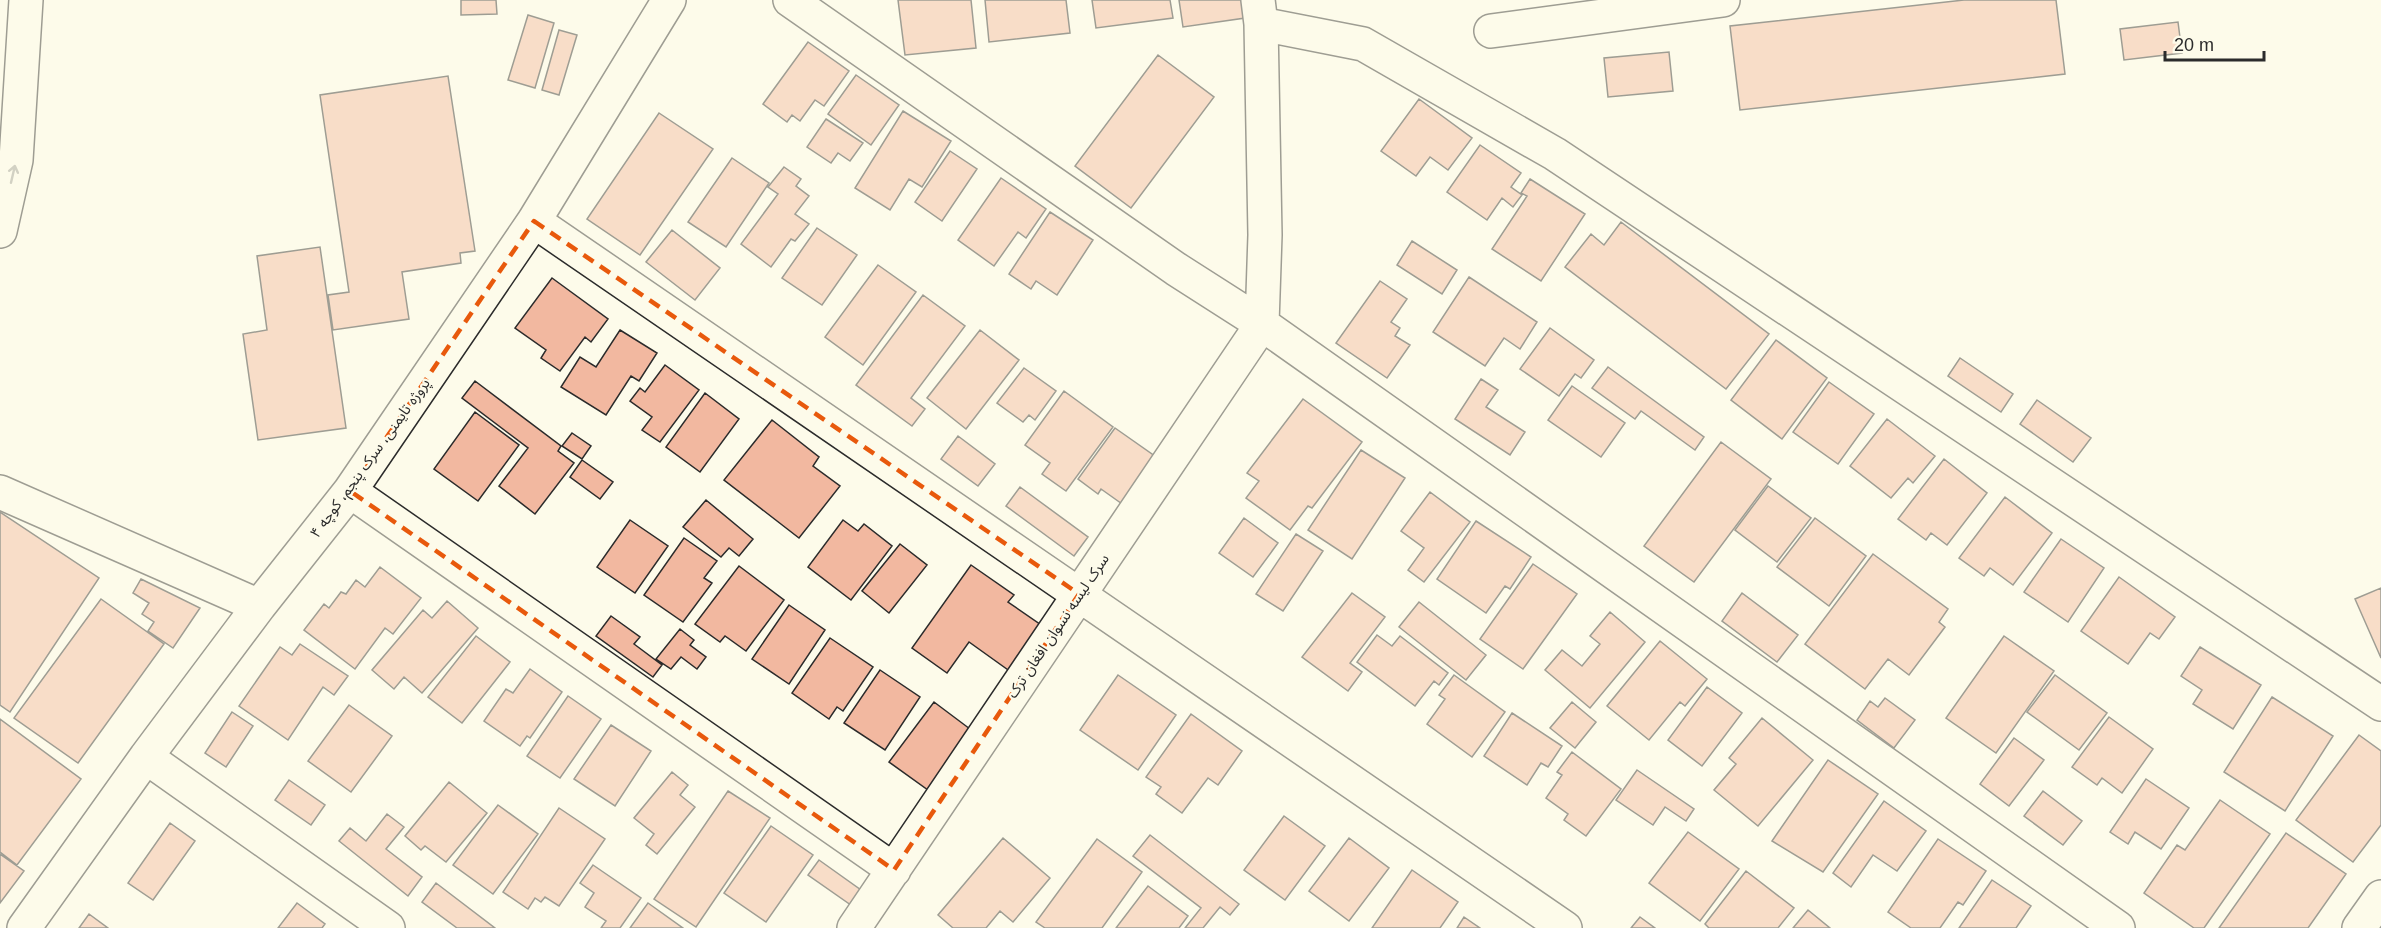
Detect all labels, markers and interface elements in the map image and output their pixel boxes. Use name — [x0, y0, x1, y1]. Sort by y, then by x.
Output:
scale bar — [2165, 24, 2264, 62]
text: 20 m — [2174, 35, 2214, 55]
one-way arrow — [8, 165, 20, 184]
street label: پروژه تایمنی، سرک پنجم، کوچه ۴ — [306, 375, 436, 542]
street label: سرک لیسه نسوان افغان‌ ترک — [1003, 550, 1113, 701]

